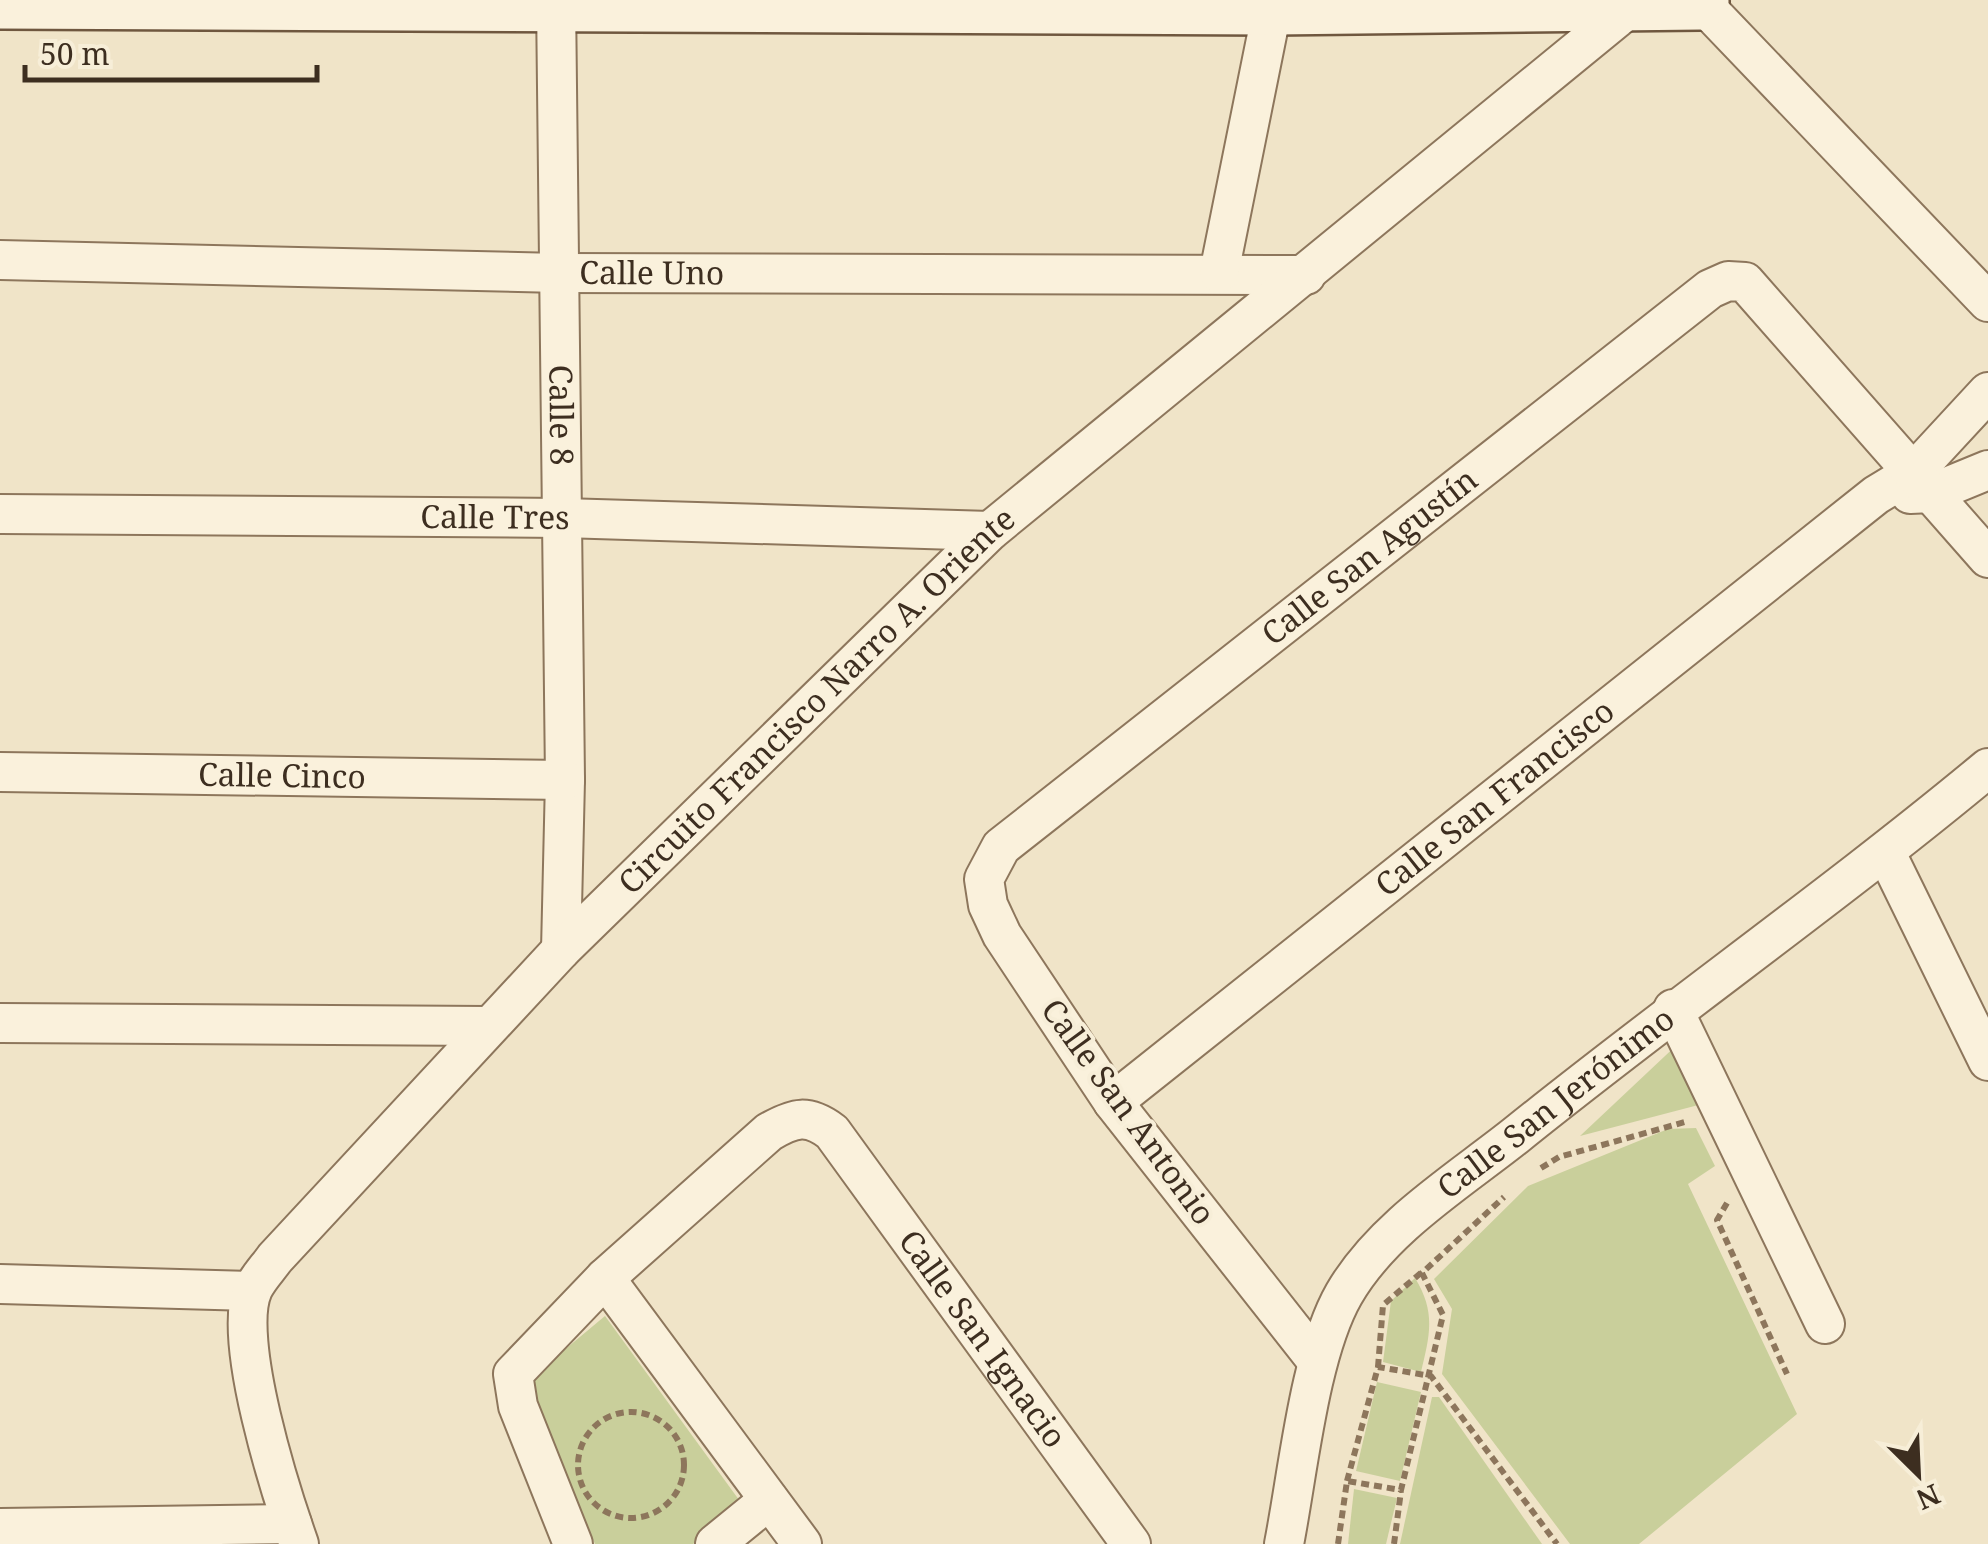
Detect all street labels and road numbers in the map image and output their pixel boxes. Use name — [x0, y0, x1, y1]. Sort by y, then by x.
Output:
street label: Calle Uno — [579, 250, 724, 293]
street label: Calle 8 — [540, 364, 584, 466]
street label: Calle San Agustín — [1252, 457, 1486, 654]
street label: Calle Tres — [420, 494, 570, 538]
street label: Circuito Francisco Narro A. Oriente — [608, 496, 1023, 903]
street label: Calle San Francisco — [1366, 689, 1622, 905]
street label: Calle Cinco — [198, 752, 366, 797]
street label: Calle San Antonio — [1033, 989, 1226, 1233]
street label: Calle San Jerónimo — [1428, 997, 1682, 1208]
street label: Calle San Ignacio — [890, 1221, 1077, 1456]

